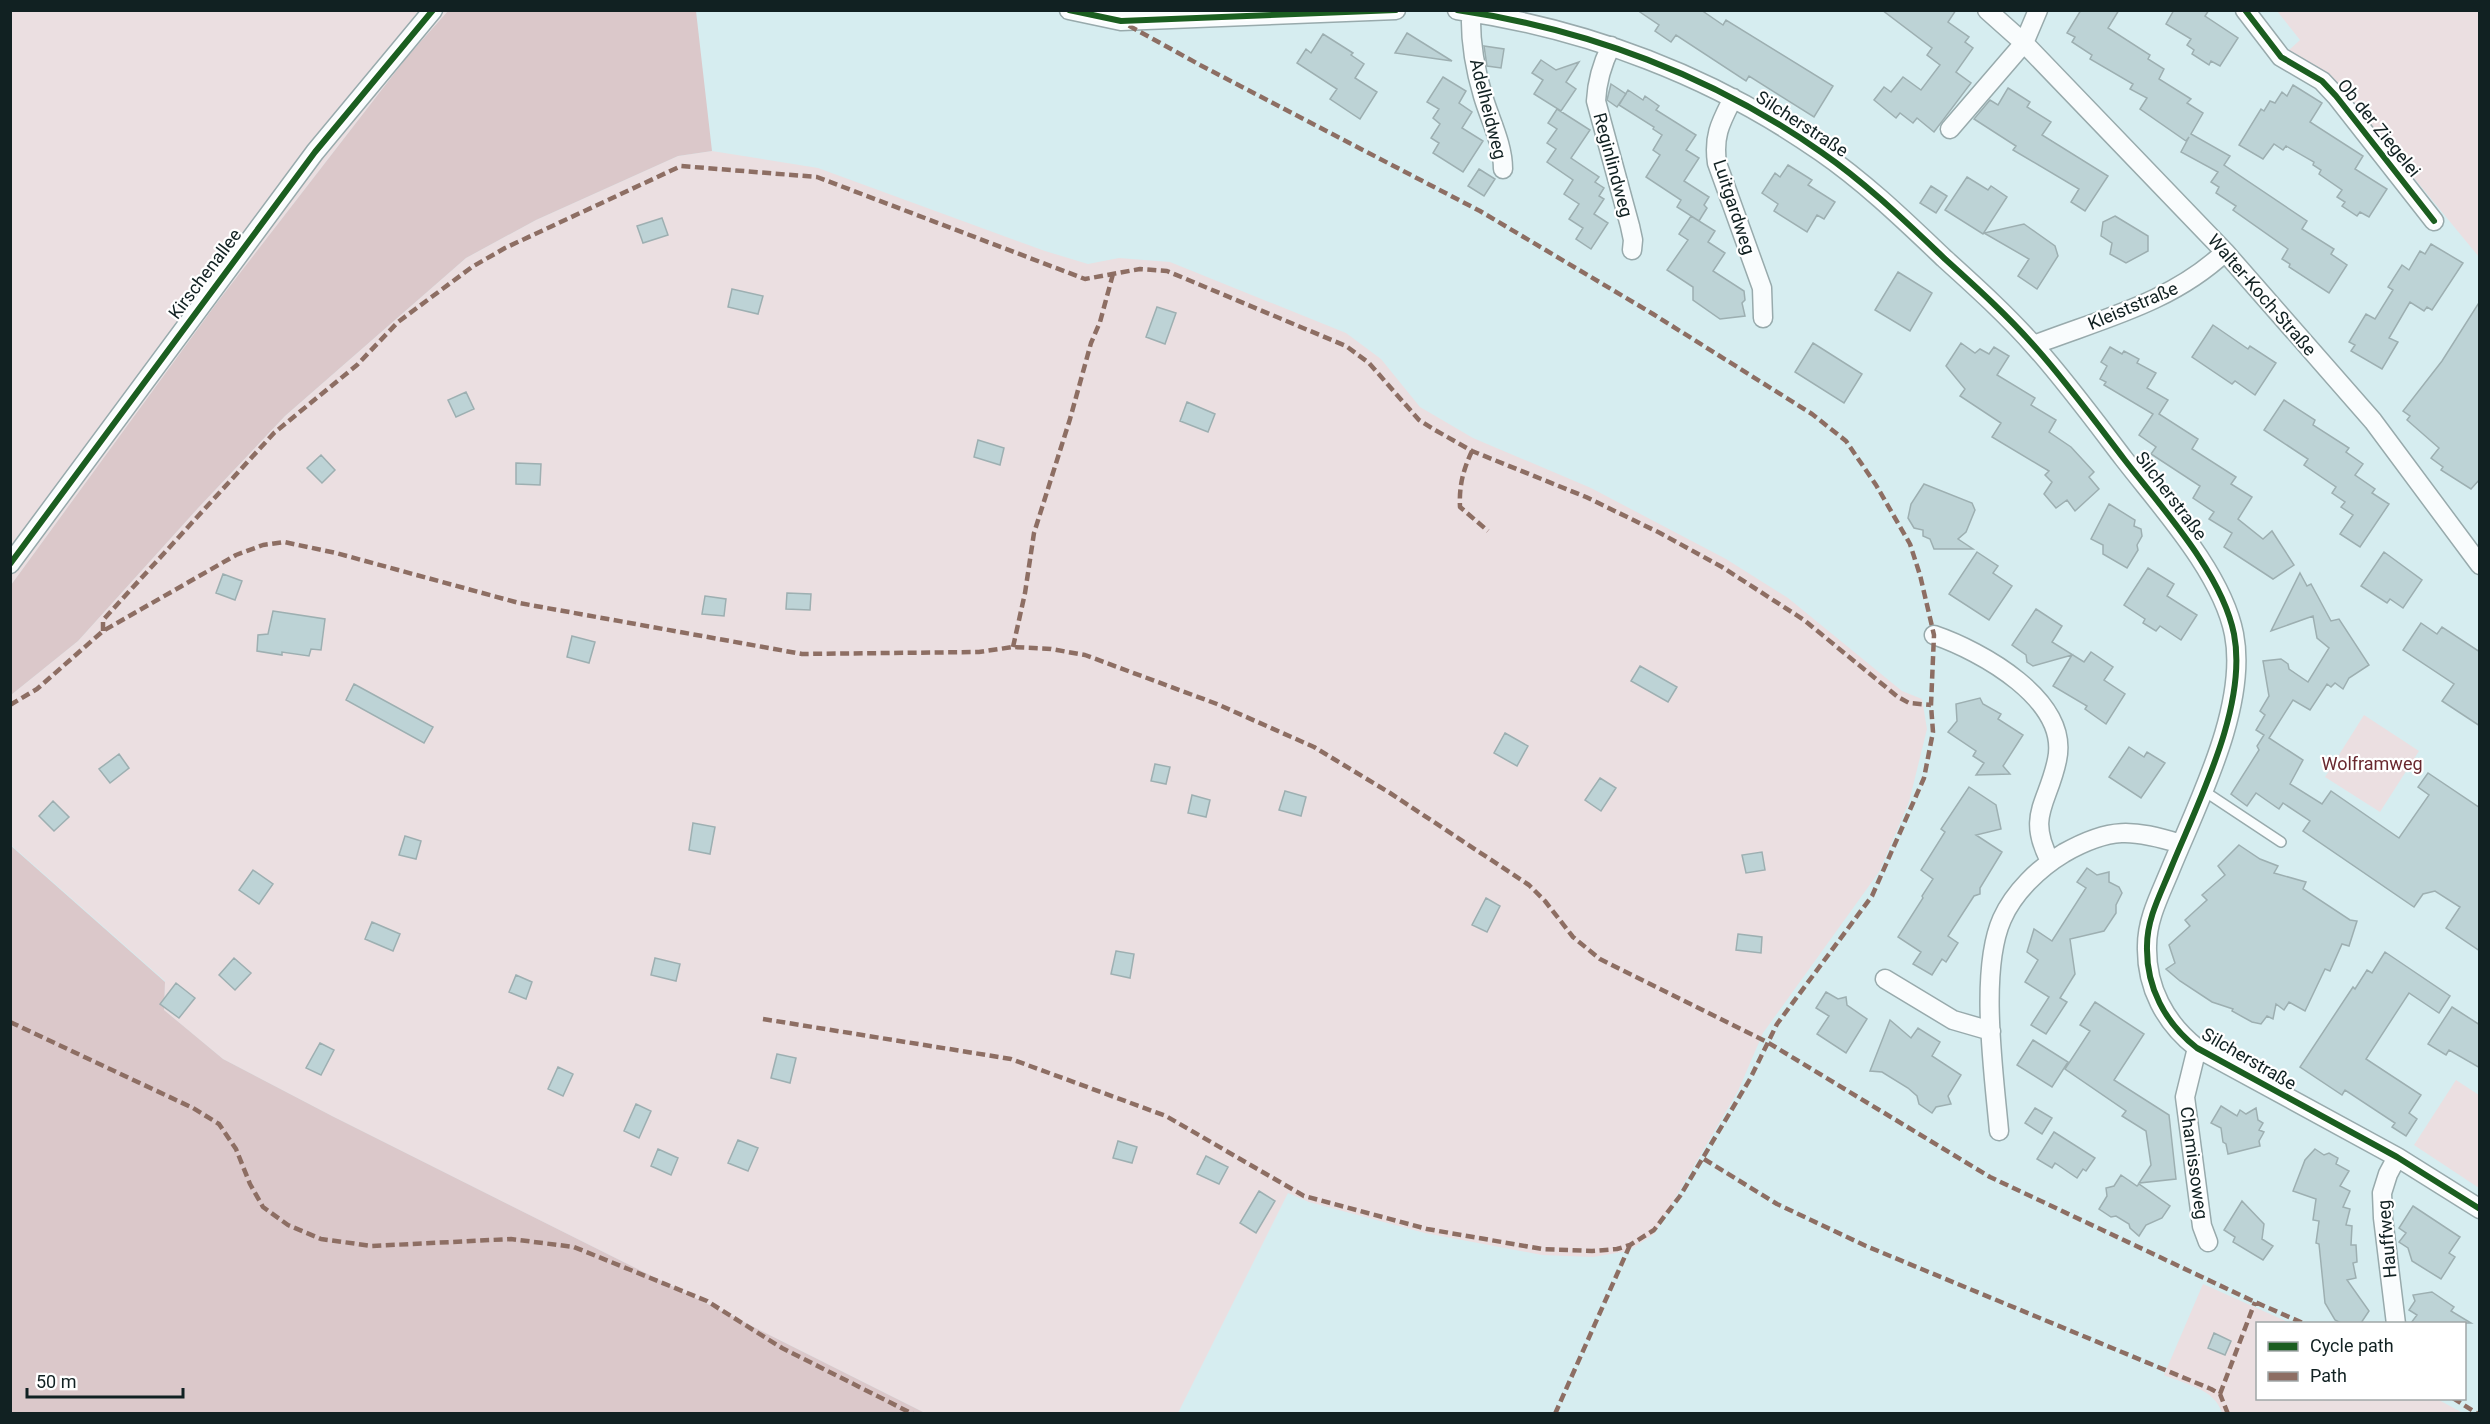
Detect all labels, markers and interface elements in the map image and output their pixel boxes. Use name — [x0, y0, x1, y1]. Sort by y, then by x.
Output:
street label: Adelheidweg — [1466, 56, 1511, 161]
street label: Ob der Ziegelei — [2334, 74, 2425, 181]
street label: Silcherstraße — [1752, 86, 1852, 161]
street label: Reginlindweg — [1589, 110, 1637, 219]
street label: Luitgardweg — [1709, 157, 1760, 257]
street label: Kirschenallee — [164, 224, 245, 323]
street label: Walter-Koch-Straße — [2204, 230, 2321, 360]
street label: Kleiststraße — [2085, 277, 2181, 334]
street label: Silcherstraße — [2131, 447, 2211, 544]
park label: Wolframweg — [2321, 753, 2423, 774]
street label: Silcherstraße — [2198, 1023, 2300, 1094]
street label: Chamissoweg — [2176, 1105, 2213, 1221]
street label: Hauffweg — [2373, 1199, 2400, 1279]
legend — [2256, 1322, 2466, 1400]
text: Cycle path — [2310, 1335, 2394, 1356]
scale bar — [27, 1361, 183, 1399]
text: Path — [2310, 1365, 2347, 1386]
text: 50 m — [36, 1371, 76, 1392]

